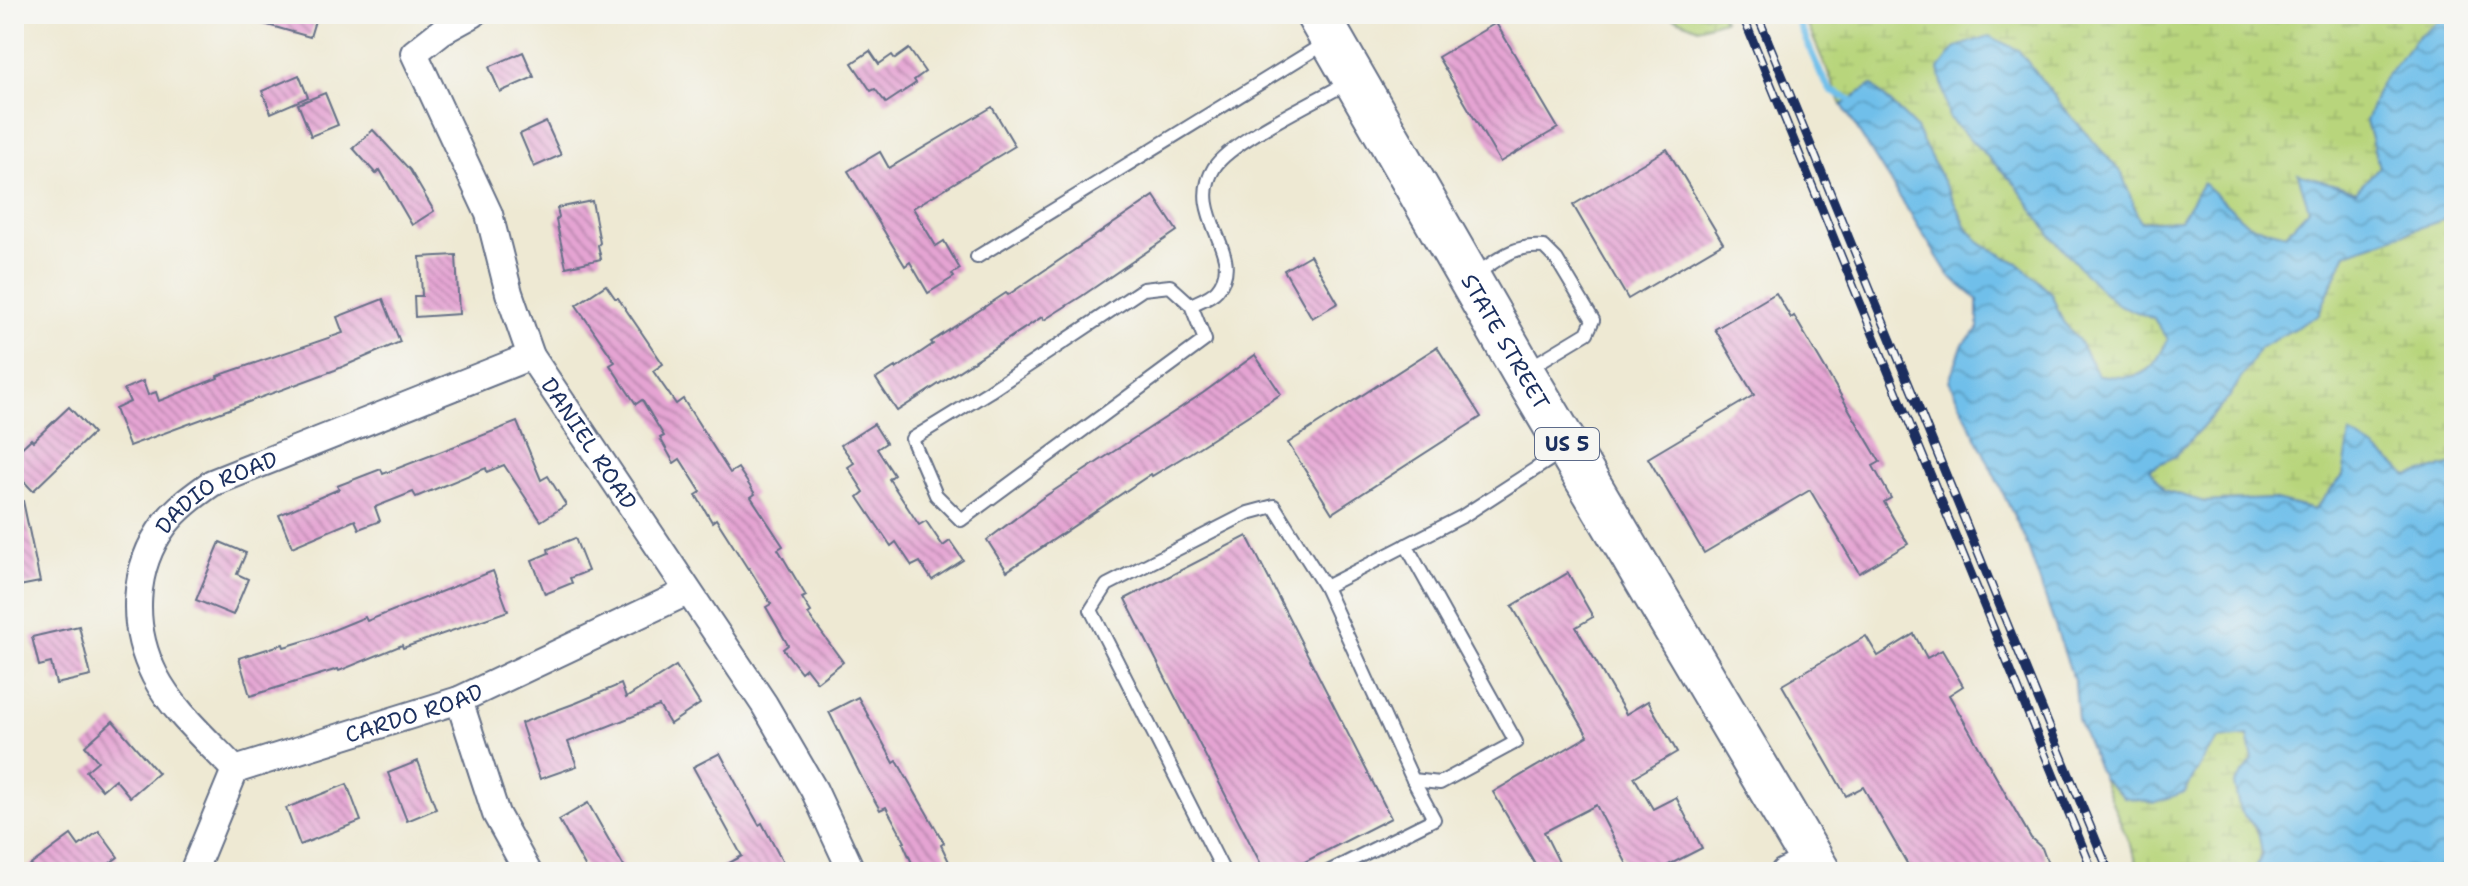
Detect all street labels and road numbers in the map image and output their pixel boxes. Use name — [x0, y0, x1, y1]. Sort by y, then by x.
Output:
street label: STATE STREET — [1455, 268, 1557, 415]
street label: DANIEL ROAD — [535, 372, 644, 515]
road number: US 5 — [1535, 428, 1599, 460]
street label: DADIO ROAD — [148, 444, 282, 539]
street label: CARDO ROAD — [341, 676, 488, 749]

